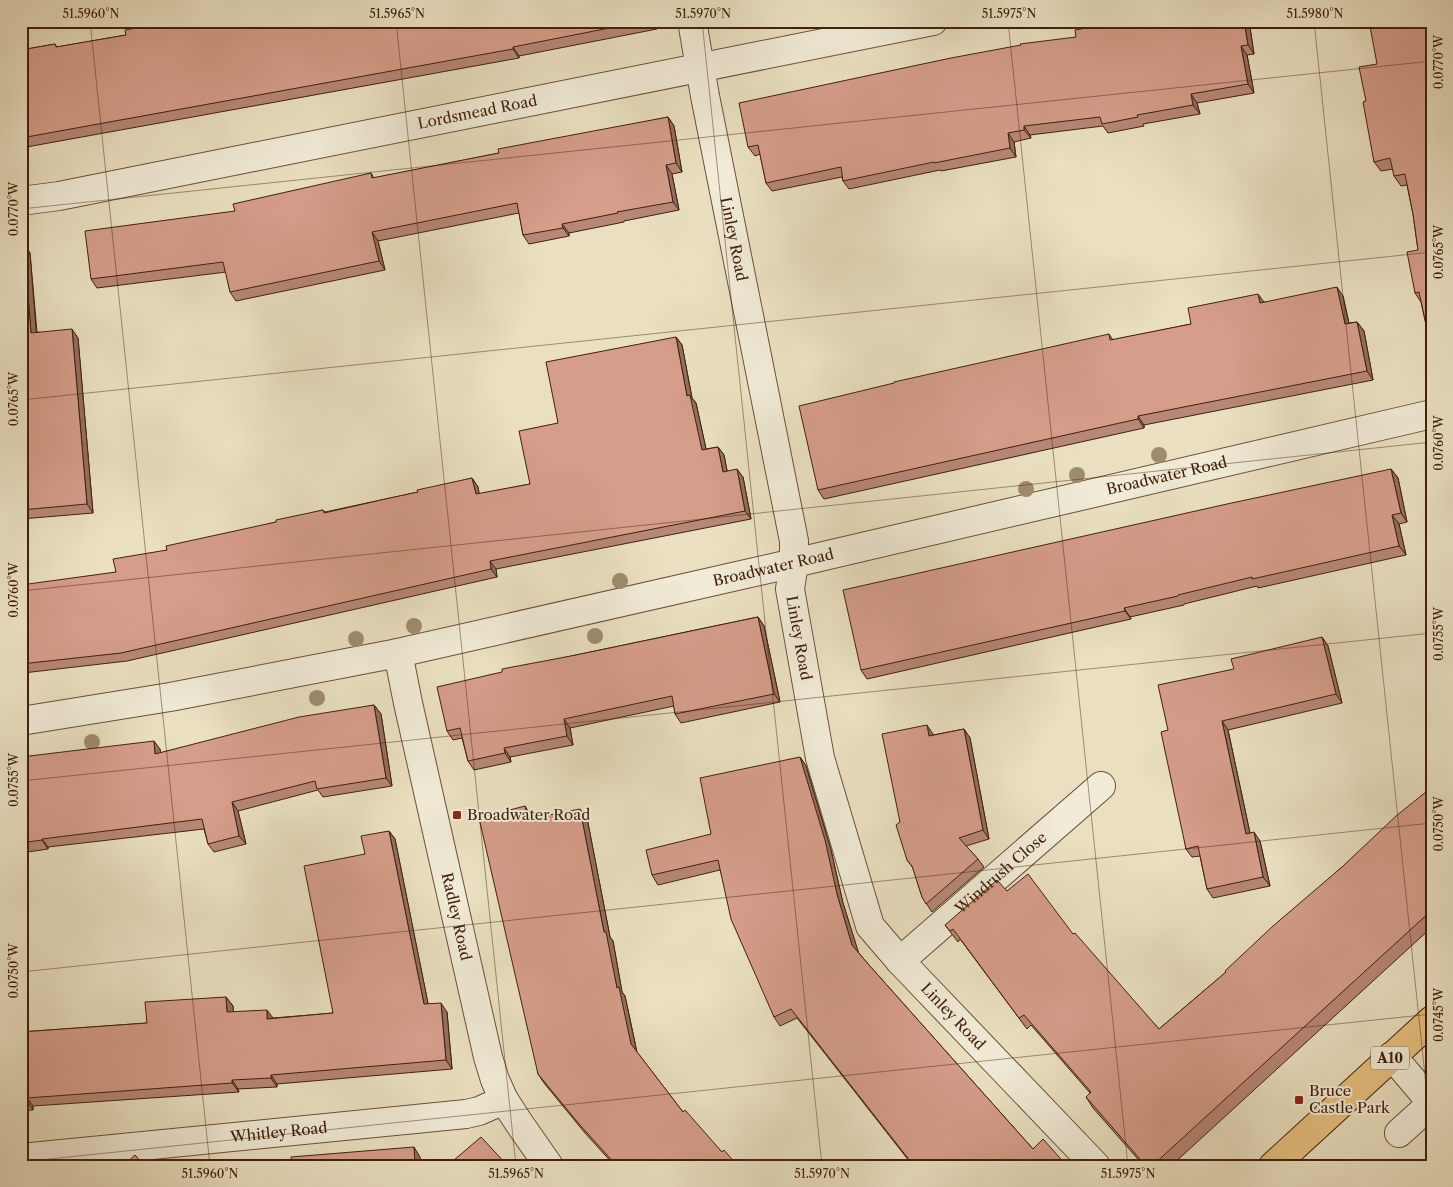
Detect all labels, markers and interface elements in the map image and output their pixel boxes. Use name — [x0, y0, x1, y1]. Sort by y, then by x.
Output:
text: 51.5960°N — [63, 6, 119, 21]
text: 51.5965°N — [369, 6, 425, 21]
text: 51.5970°N — [675, 6, 731, 21]
text: 51.5975°N — [982, 6, 1036, 21]
text: 51.5980°N — [1287, 6, 1344, 21]
text: 0.0770°W — [1431, 34, 1446, 89]
street label: Lordsmead Road — [416, 91, 539, 133]
text: 0.0770°W — [6, 181, 21, 236]
street label: Linley Road — [716, 195, 752, 283]
text: 0.0765°W — [1431, 224, 1446, 279]
text: 0.0765°W — [6, 371, 21, 426]
text: 0.0760°W — [1431, 414, 1446, 471]
street label: Broadwater Road — [1104, 452, 1229, 499]
street label: Broadwater Road — [711, 544, 836, 590]
text: 0.0760°W — [6, 561, 21, 618]
street label: Linley Road — [782, 594, 816, 682]
text: 0.0755°W — [1431, 606, 1446, 661]
text: 0.0755°W — [6, 752, 21, 807]
text: 0.0750°W — [1431, 796, 1446, 852]
place label: Broadwater Road — [467, 805, 590, 824]
marker: Broadwater Road — [451, 809, 463, 821]
street label: Windrush Close — [950, 828, 1050, 918]
street label: Radley Road — [438, 871, 476, 962]
text: 0.0750°W — [6, 943, 21, 999]
street label: Linley Road — [917, 979, 990, 1054]
text: 0.0745°W — [1431, 987, 1446, 1042]
road number: A10 — [1371, 1046, 1409, 1070]
place label: Bruce Castle Park — [1309, 1081, 1391, 1117]
marker: Bruce Castle Park — [1293, 1094, 1305, 1106]
street label: Whitley Road — [228, 1118, 328, 1146]
text: 51.5960°N — [182, 1166, 238, 1181]
text: 51.5965°N — [488, 1166, 544, 1181]
text: 51.5970°N — [794, 1166, 850, 1181]
text: 51.5975°N — [1101, 1166, 1155, 1181]

